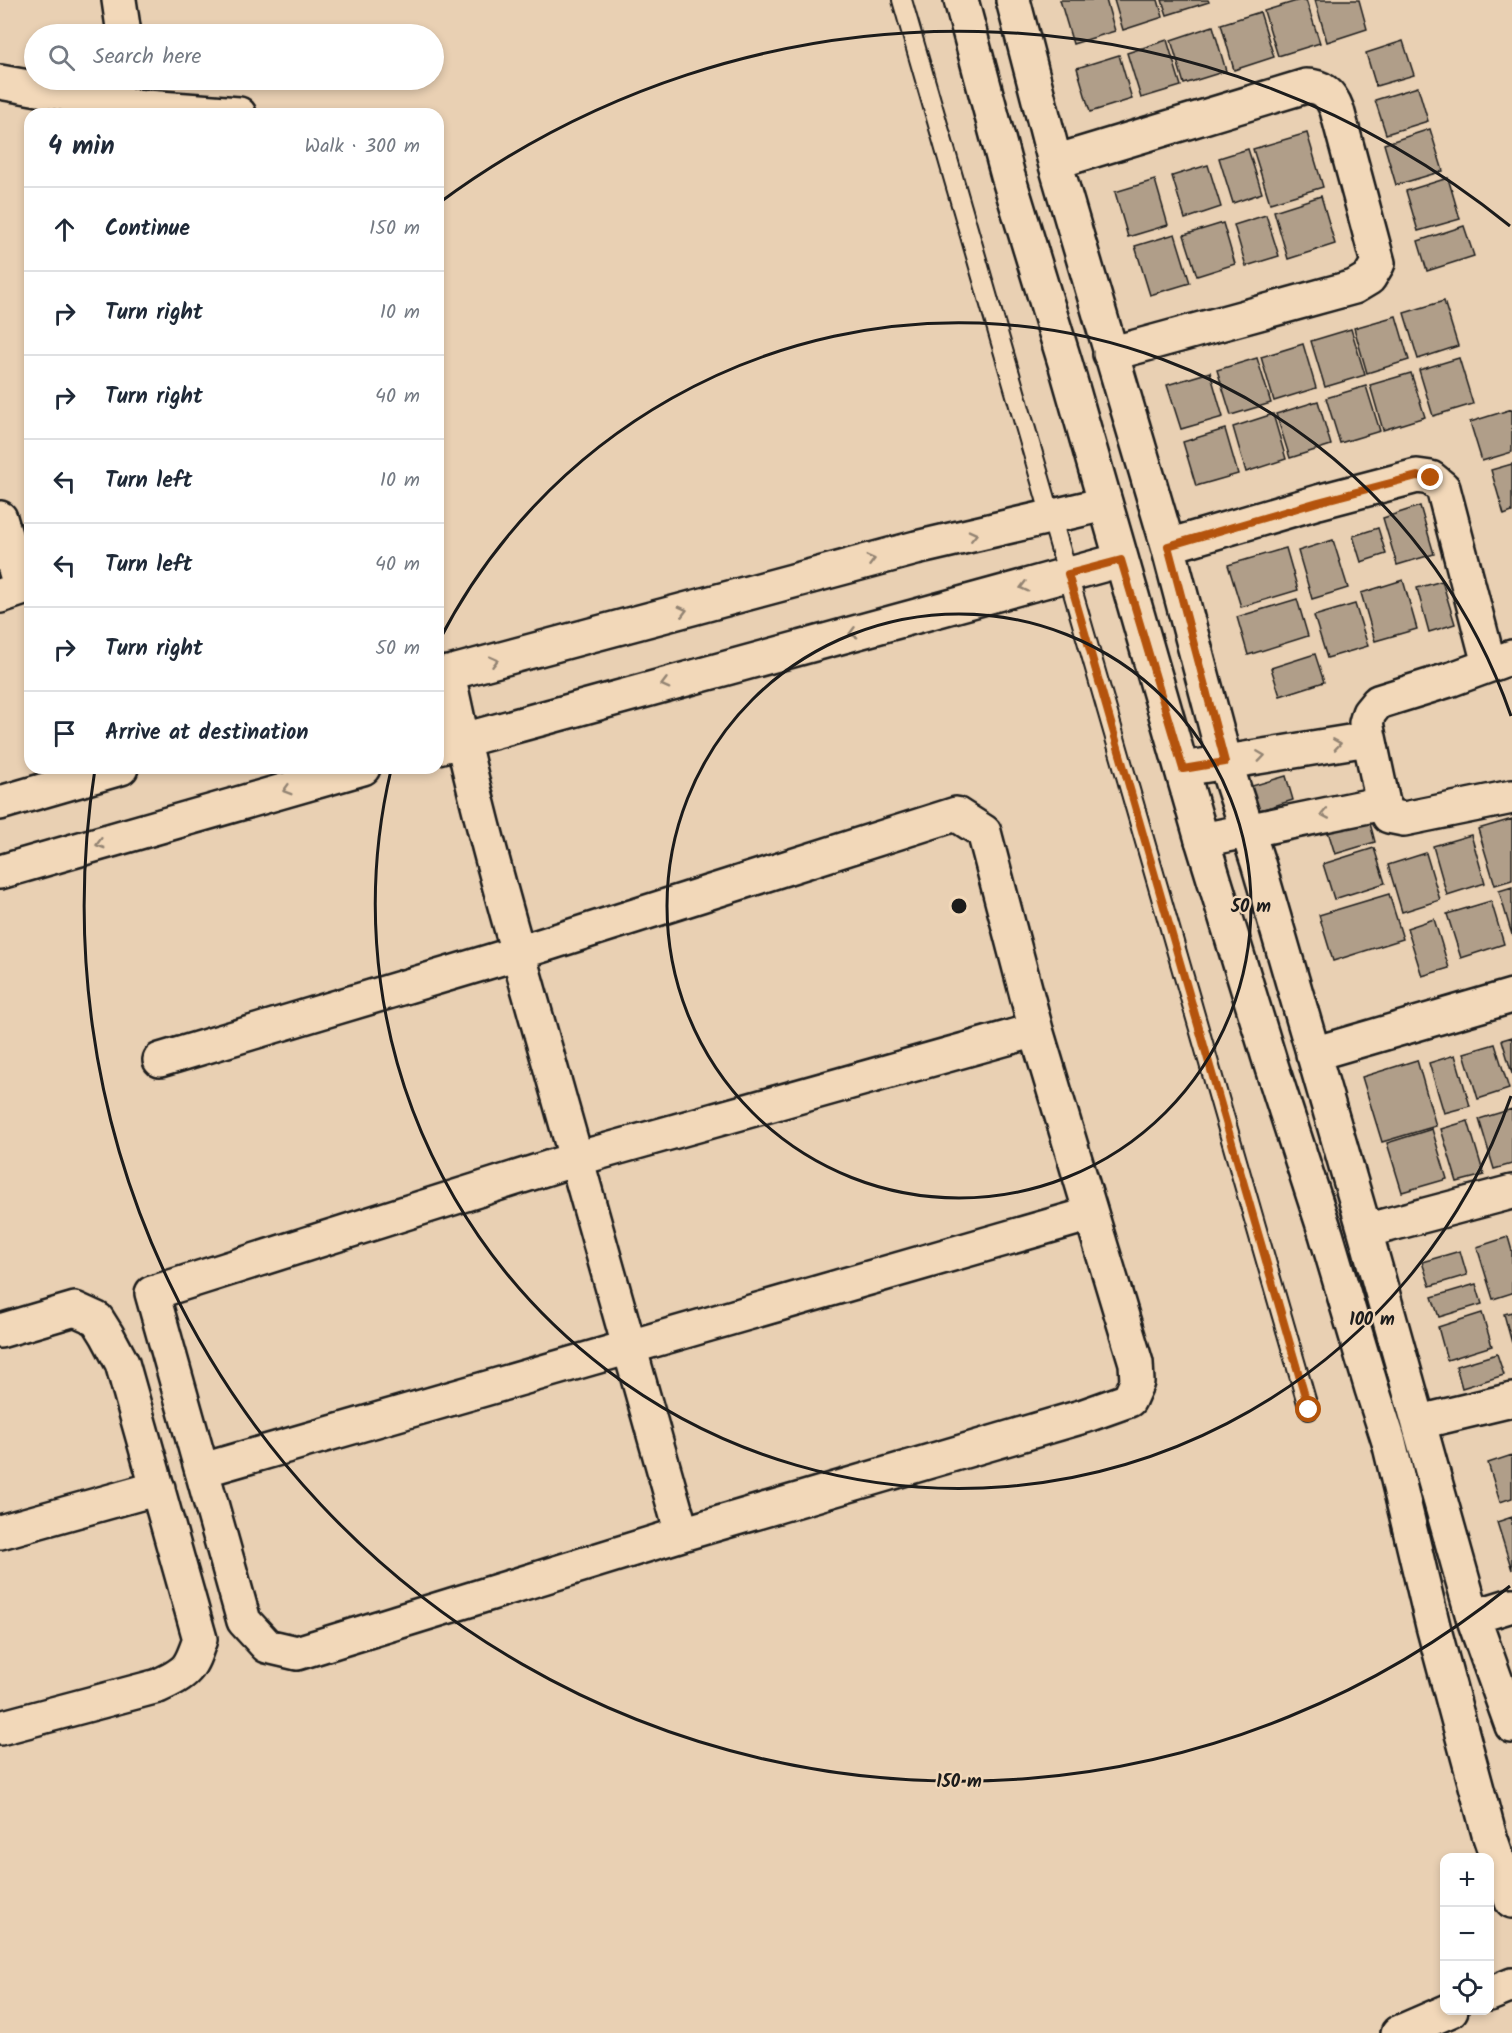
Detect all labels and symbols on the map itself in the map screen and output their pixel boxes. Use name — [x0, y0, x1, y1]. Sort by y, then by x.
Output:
route end — [1417, 464, 1443, 490]
one-way arrow — [968, 529, 978, 542]
one-way arrow — [866, 555, 876, 568]
one-way arrow — [1019, 579, 1029, 592]
one-way arrow — [677, 606, 688, 618]
one-way arrow — [848, 626, 859, 638]
one-way arrow — [489, 656, 499, 668]
one-way arrow — [660, 677, 670, 690]
one-way arrow — [1332, 738, 1341, 750]
one-way arrow — [1257, 751, 1266, 763]
one-way arrow — [282, 783, 293, 795]
one-way arrow — [1321, 807, 1330, 819]
one-way arrow — [95, 837, 106, 849]
text: 50 m — [1230, 893, 1271, 922]
centre of rings — [949, 896, 969, 916]
text: 100 m — [1349, 1306, 1395, 1335]
route start — [1295, 1396, 1321, 1422]
text: 150 m — [936, 1768, 982, 1797]

